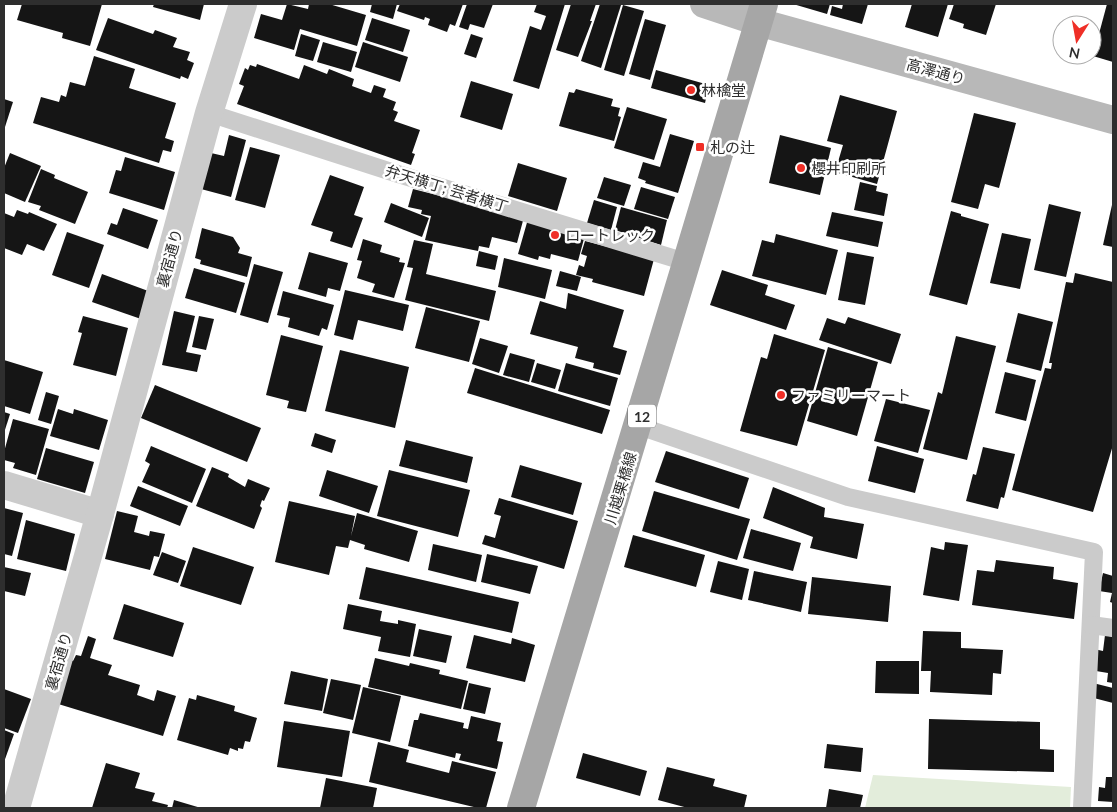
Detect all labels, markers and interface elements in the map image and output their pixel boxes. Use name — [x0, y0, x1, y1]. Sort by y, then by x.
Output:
north arrow — [1052, 15, 1102, 65]
text: N — [1068, 44, 1081, 63]
street label: 高澤通り — [905, 55, 967, 87]
place label: 林檎堂 — [701, 81, 746, 99]
marker: 林檎堂 — [685, 84, 697, 96]
place label: 札の辻 — [710, 138, 755, 156]
marker: 札の辻 — [694, 141, 706, 153]
place label: 櫻井印刷所 — [811, 159, 886, 177]
street label: 弁天横丁; 芸者横丁 — [383, 161, 511, 215]
marker: 櫻井印刷所 — [795, 162, 807, 174]
place label: ロートレック — [565, 226, 655, 244]
street label: 裏宿通り — [153, 227, 185, 289]
marker: ロートレック — [549, 229, 561, 241]
place label: ファミリーマート — [791, 386, 911, 404]
marker: ファミリーマート — [775, 389, 787, 401]
road number: 12 — [628, 404, 656, 428]
street label: 川越栗橋線 — [600, 449, 640, 527]
street label: 裏宿通り — [41, 630, 75, 692]

